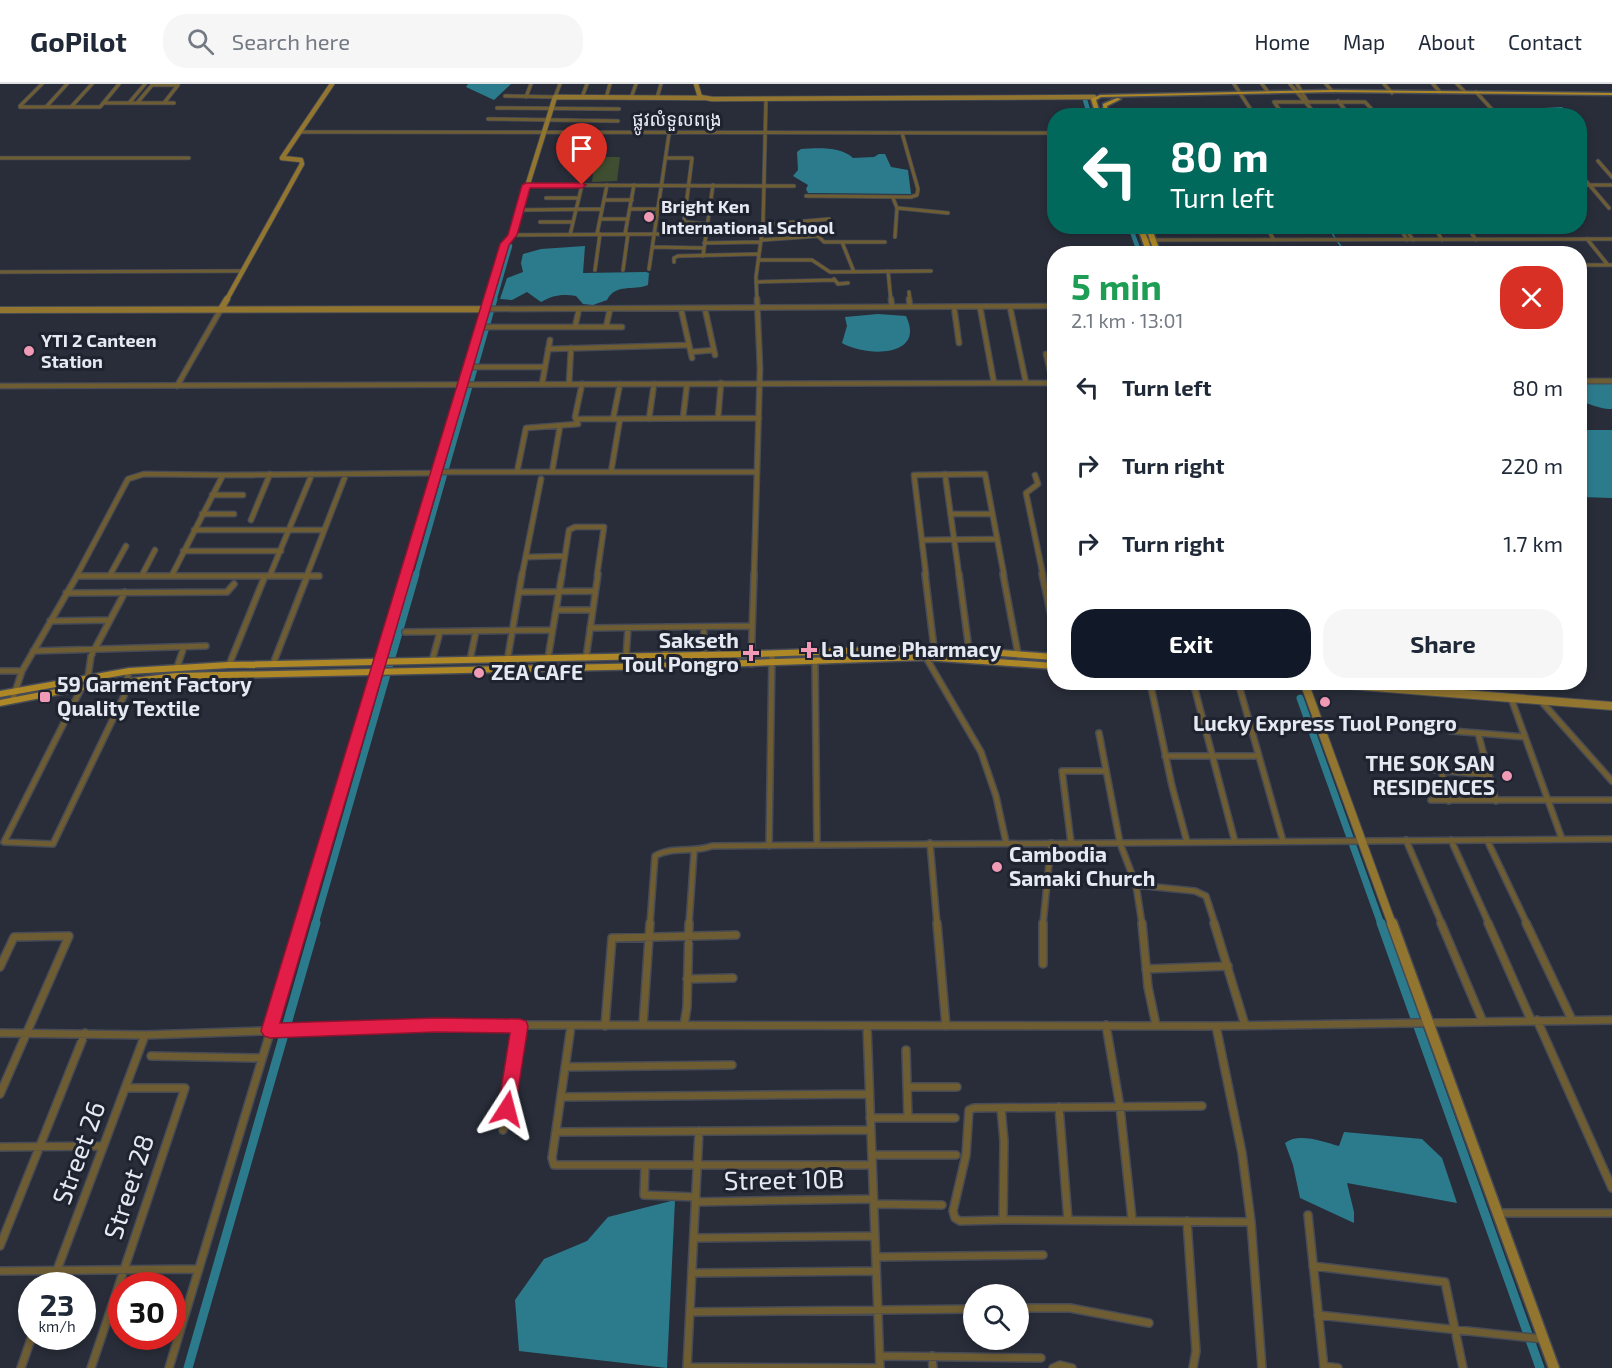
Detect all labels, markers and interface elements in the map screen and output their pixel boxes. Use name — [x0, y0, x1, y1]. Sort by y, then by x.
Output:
search box — [163, 14, 583, 68]
text: GoPilot — [30, 24, 127, 58]
icon: search — [184, 25, 217, 58]
text: Search here — [232, 28, 350, 54]
text: Home — [1254, 29, 1310, 54]
text: Map — [1343, 29, 1385, 54]
text: About — [1418, 29, 1475, 54]
text: Contact — [1508, 29, 1582, 54]
street label: ផ្លូវលំទួលពង្រ — [632, 108, 722, 136]
pin — [556, 123, 607, 185]
text: 80 m — [1170, 130, 1269, 180]
icon: arrive — [565, 132, 598, 165]
icon: left — [1071, 132, 1149, 210]
text: Turn left — [1170, 181, 1274, 213]
place label: Bright Ken International School — [661, 195, 835, 238]
marker: Bright Ken International School — [642, 210, 656, 224]
text: 5 min — [1071, 264, 1162, 307]
button: close — [1500, 266, 1563, 329]
text: 2.1 km · 13:01 — [1071, 308, 1184, 332]
place label: YTI 2 Canteen Station — [41, 329, 157, 372]
marker: YTI 2 Canteen Station — [22, 344, 36, 358]
icon: left — [1071, 371, 1104, 404]
text: Turn left — [1122, 374, 1211, 400]
text: 80 m — [1512, 374, 1563, 400]
icon: right — [1071, 449, 1104, 482]
text: Turn right — [1122, 452, 1224, 478]
text: 220 m — [1501, 452, 1563, 478]
icon: right — [1071, 527, 1104, 560]
text: Turn right — [1122, 530, 1224, 556]
text: 1.7 km — [1503, 530, 1563, 556]
button: Exit — [1071, 609, 1311, 678]
button: Share — [1323, 609, 1563, 678]
place label: Sakseth Toul Pongro — [621, 627, 739, 676]
place label: La Lune Pharmacy — [821, 636, 1001, 662]
marker: La Lune Pharmacy — [802, 643, 816, 657]
marker: Sakseth Toul Pongro — [744, 646, 758, 660]
place label: ZEA CAFE — [491, 659, 583, 684]
marker: ZEA CAFE — [472, 666, 486, 680]
place label: 59 Garment Factory Quality Textile — [57, 671, 252, 721]
marker: 59 Garment Factory Quality Textile — [38, 690, 52, 704]
marker: Lucky Express Tuol Pongro — [1318, 695, 1332, 709]
place label: Lucky Express Tuol Pongro — [1193, 710, 1457, 736]
place label: THE SOK SAN RESIDENCES — [1366, 750, 1495, 799]
marker: THE SOK SAN RESIDENCES — [1500, 769, 1514, 783]
place label: Cambodia Samaki Church — [1009, 841, 1155, 890]
marker: Cambodia Samaki Church — [990, 860, 1004, 874]
position arrow — [475, 1077, 539, 1141]
street label: Street 26 — [45, 1097, 111, 1208]
street label: Street 28 — [96, 1130, 159, 1243]
street label: Street 10B — [724, 1162, 844, 1195]
speed limit sign: 30 — [108, 1272, 186, 1350]
map controls — [963, 1284, 1029, 1350]
button: search — [963, 1284, 1029, 1350]
text: 23 — [40, 1286, 74, 1322]
text: km/h — [38, 1317, 76, 1335]

